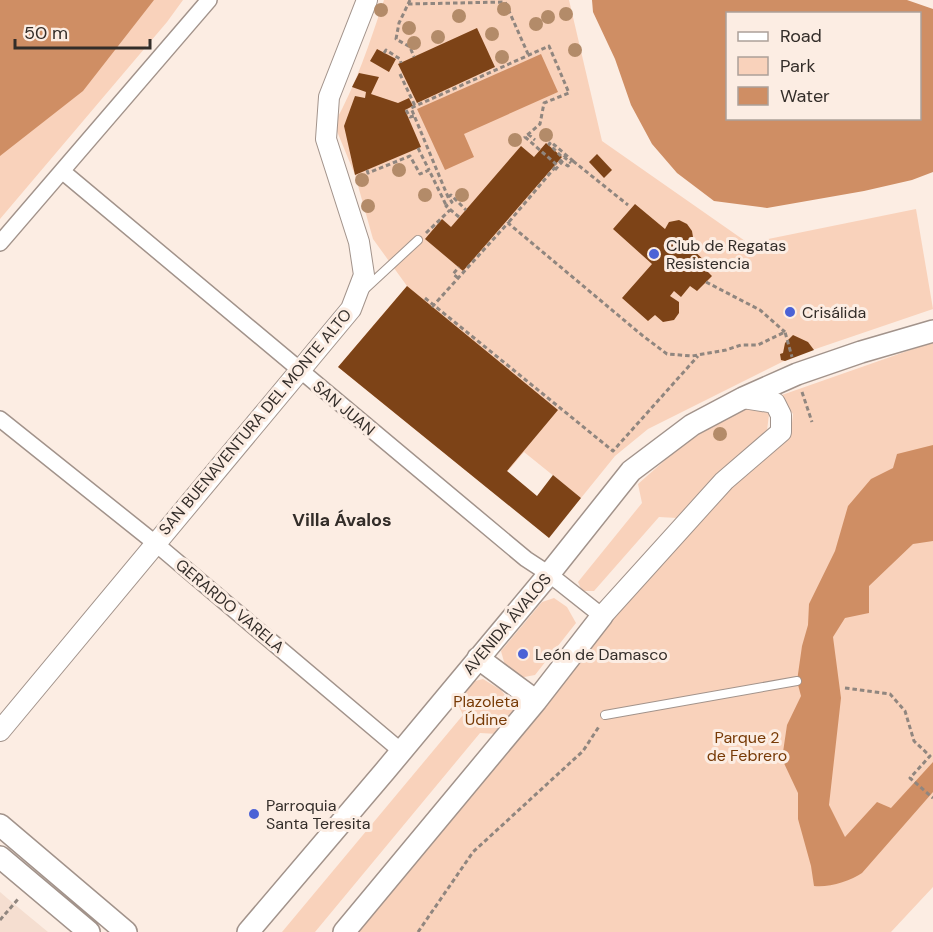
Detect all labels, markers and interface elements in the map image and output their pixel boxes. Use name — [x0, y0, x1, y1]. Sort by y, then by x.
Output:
scale bar — [15, 12, 150, 50]
legend — [726, 12, 921, 120]
text: 50 m — [24, 21, 68, 45]
text: Road — [780, 24, 822, 48]
text: Park — [780, 54, 816, 78]
text: Water — [780, 84, 830, 108]
place label: Club de Regatas Resistencia — [666, 235, 786, 274]
marker: Club de Regatas Resistencia — [647, 247, 661, 261]
place label: Crisálida — [802, 302, 866, 323]
street label: SAN BUENAVENTURA DEL MONTE ALTO — [154, 305, 356, 539]
marker: Crisálida — [783, 305, 797, 319]
street label: SAN JUAN — [309, 376, 379, 440]
district label: Villa Ávalos — [292, 508, 392, 532]
street label: GERARDO VARELA — [171, 554, 289, 658]
street label: AVENIDA ÁVALOS — [458, 569, 556, 679]
place label: León de Damasco — [535, 644, 668, 665]
marker: León de Damasco — [516, 647, 530, 661]
park label: Plazoleta Údine — [453, 691, 519, 730]
park label: Parque 2 de Febrero — [707, 727, 787, 766]
place label: Parroquia Santa Teresita — [266, 795, 371, 834]
marker: Parroquia Santa Teresita — [247, 807, 261, 821]

